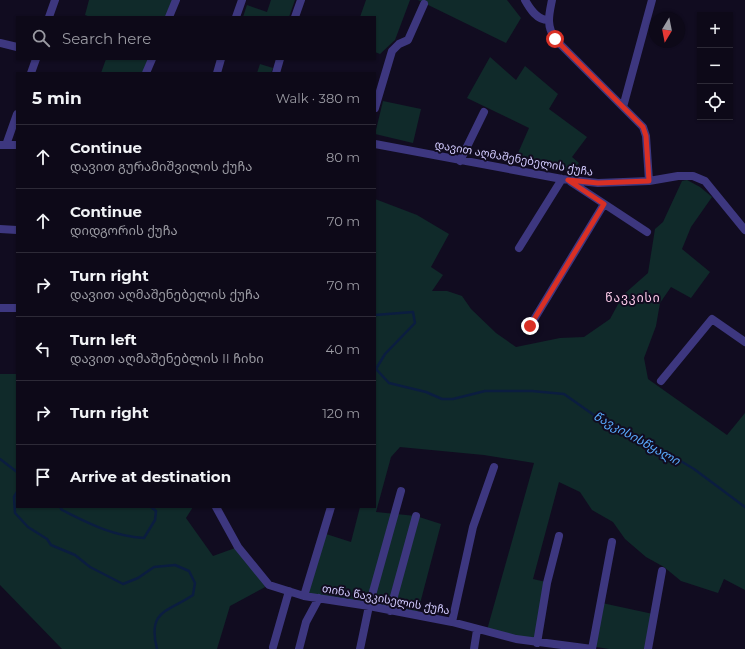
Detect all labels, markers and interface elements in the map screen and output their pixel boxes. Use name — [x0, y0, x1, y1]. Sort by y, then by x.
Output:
north arrow — [649, 12, 685, 48]
map controls — [697, 12, 733, 120]
button: + — [697, 12, 733, 48]
search box — [16, 16, 376, 60]
icon: search — [30, 27, 52, 49]
text: Search here — [62, 29, 151, 48]
route start — [546, 30, 564, 48]
button: − — [697, 48, 733, 84]
button: locate — [697, 84, 733, 120]
text: 5 min — [32, 88, 82, 108]
text: Walk · 380 m — [276, 90, 360, 106]
street label: დავით აღმაშენებელის ქუჩა — [434, 137, 594, 179]
text: Continue — [70, 138, 142, 157]
icon: ahead — [32, 146, 54, 168]
text: 80 m — [326, 149, 360, 165]
text: დავით გურამიშვილის ქუჩა — [70, 158, 252, 174]
text: Continue — [70, 202, 142, 221]
icon: ahead — [32, 210, 54, 232]
text: 70 m — [327, 213, 360, 229]
text: დიდგორის ქუჩა — [70, 222, 178, 238]
text: Turn right — [70, 266, 149, 285]
icon: right — [32, 274, 54, 296]
text: 70 m — [327, 277, 360, 293]
text: დავით აღმაშენებელის ქუჩა — [70, 286, 260, 302]
district label: წავკისი — [605, 290, 661, 305]
route end — [521, 317, 539, 335]
text: Turn left — [70, 330, 137, 349]
icon: left — [32, 338, 54, 360]
text: 40 m — [326, 341, 360, 357]
text: დავით აღმაშენებლის II ჩიხი — [70, 350, 264, 366]
icon: right — [32, 402, 54, 424]
text: Turn right — [70, 403, 149, 422]
text: 120 m — [322, 405, 360, 421]
water label: წავკისისწყალი — [591, 408, 684, 469]
icon: arrive — [32, 466, 54, 488]
text: Arrive at destination — [70, 467, 231, 486]
street label: თინა წავკისელის ქუჩა — [321, 581, 451, 617]

